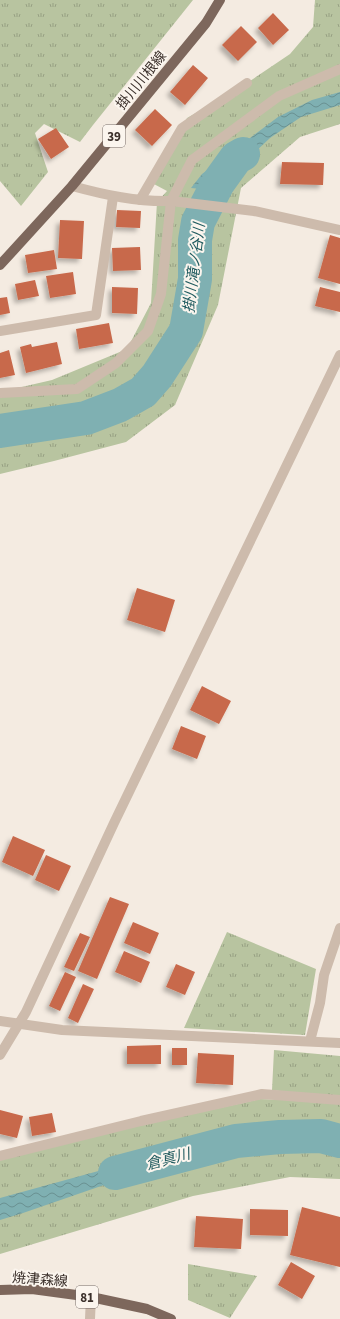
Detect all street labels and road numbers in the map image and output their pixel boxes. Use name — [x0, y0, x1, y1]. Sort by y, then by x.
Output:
street label: 掛川川根線 — [112, 47, 172, 114]
road number: 39 — [103, 125, 125, 147]
street label: 焼津森線 — [11, 1268, 69, 1292]
road number: 81 — [76, 1286, 98, 1308]

